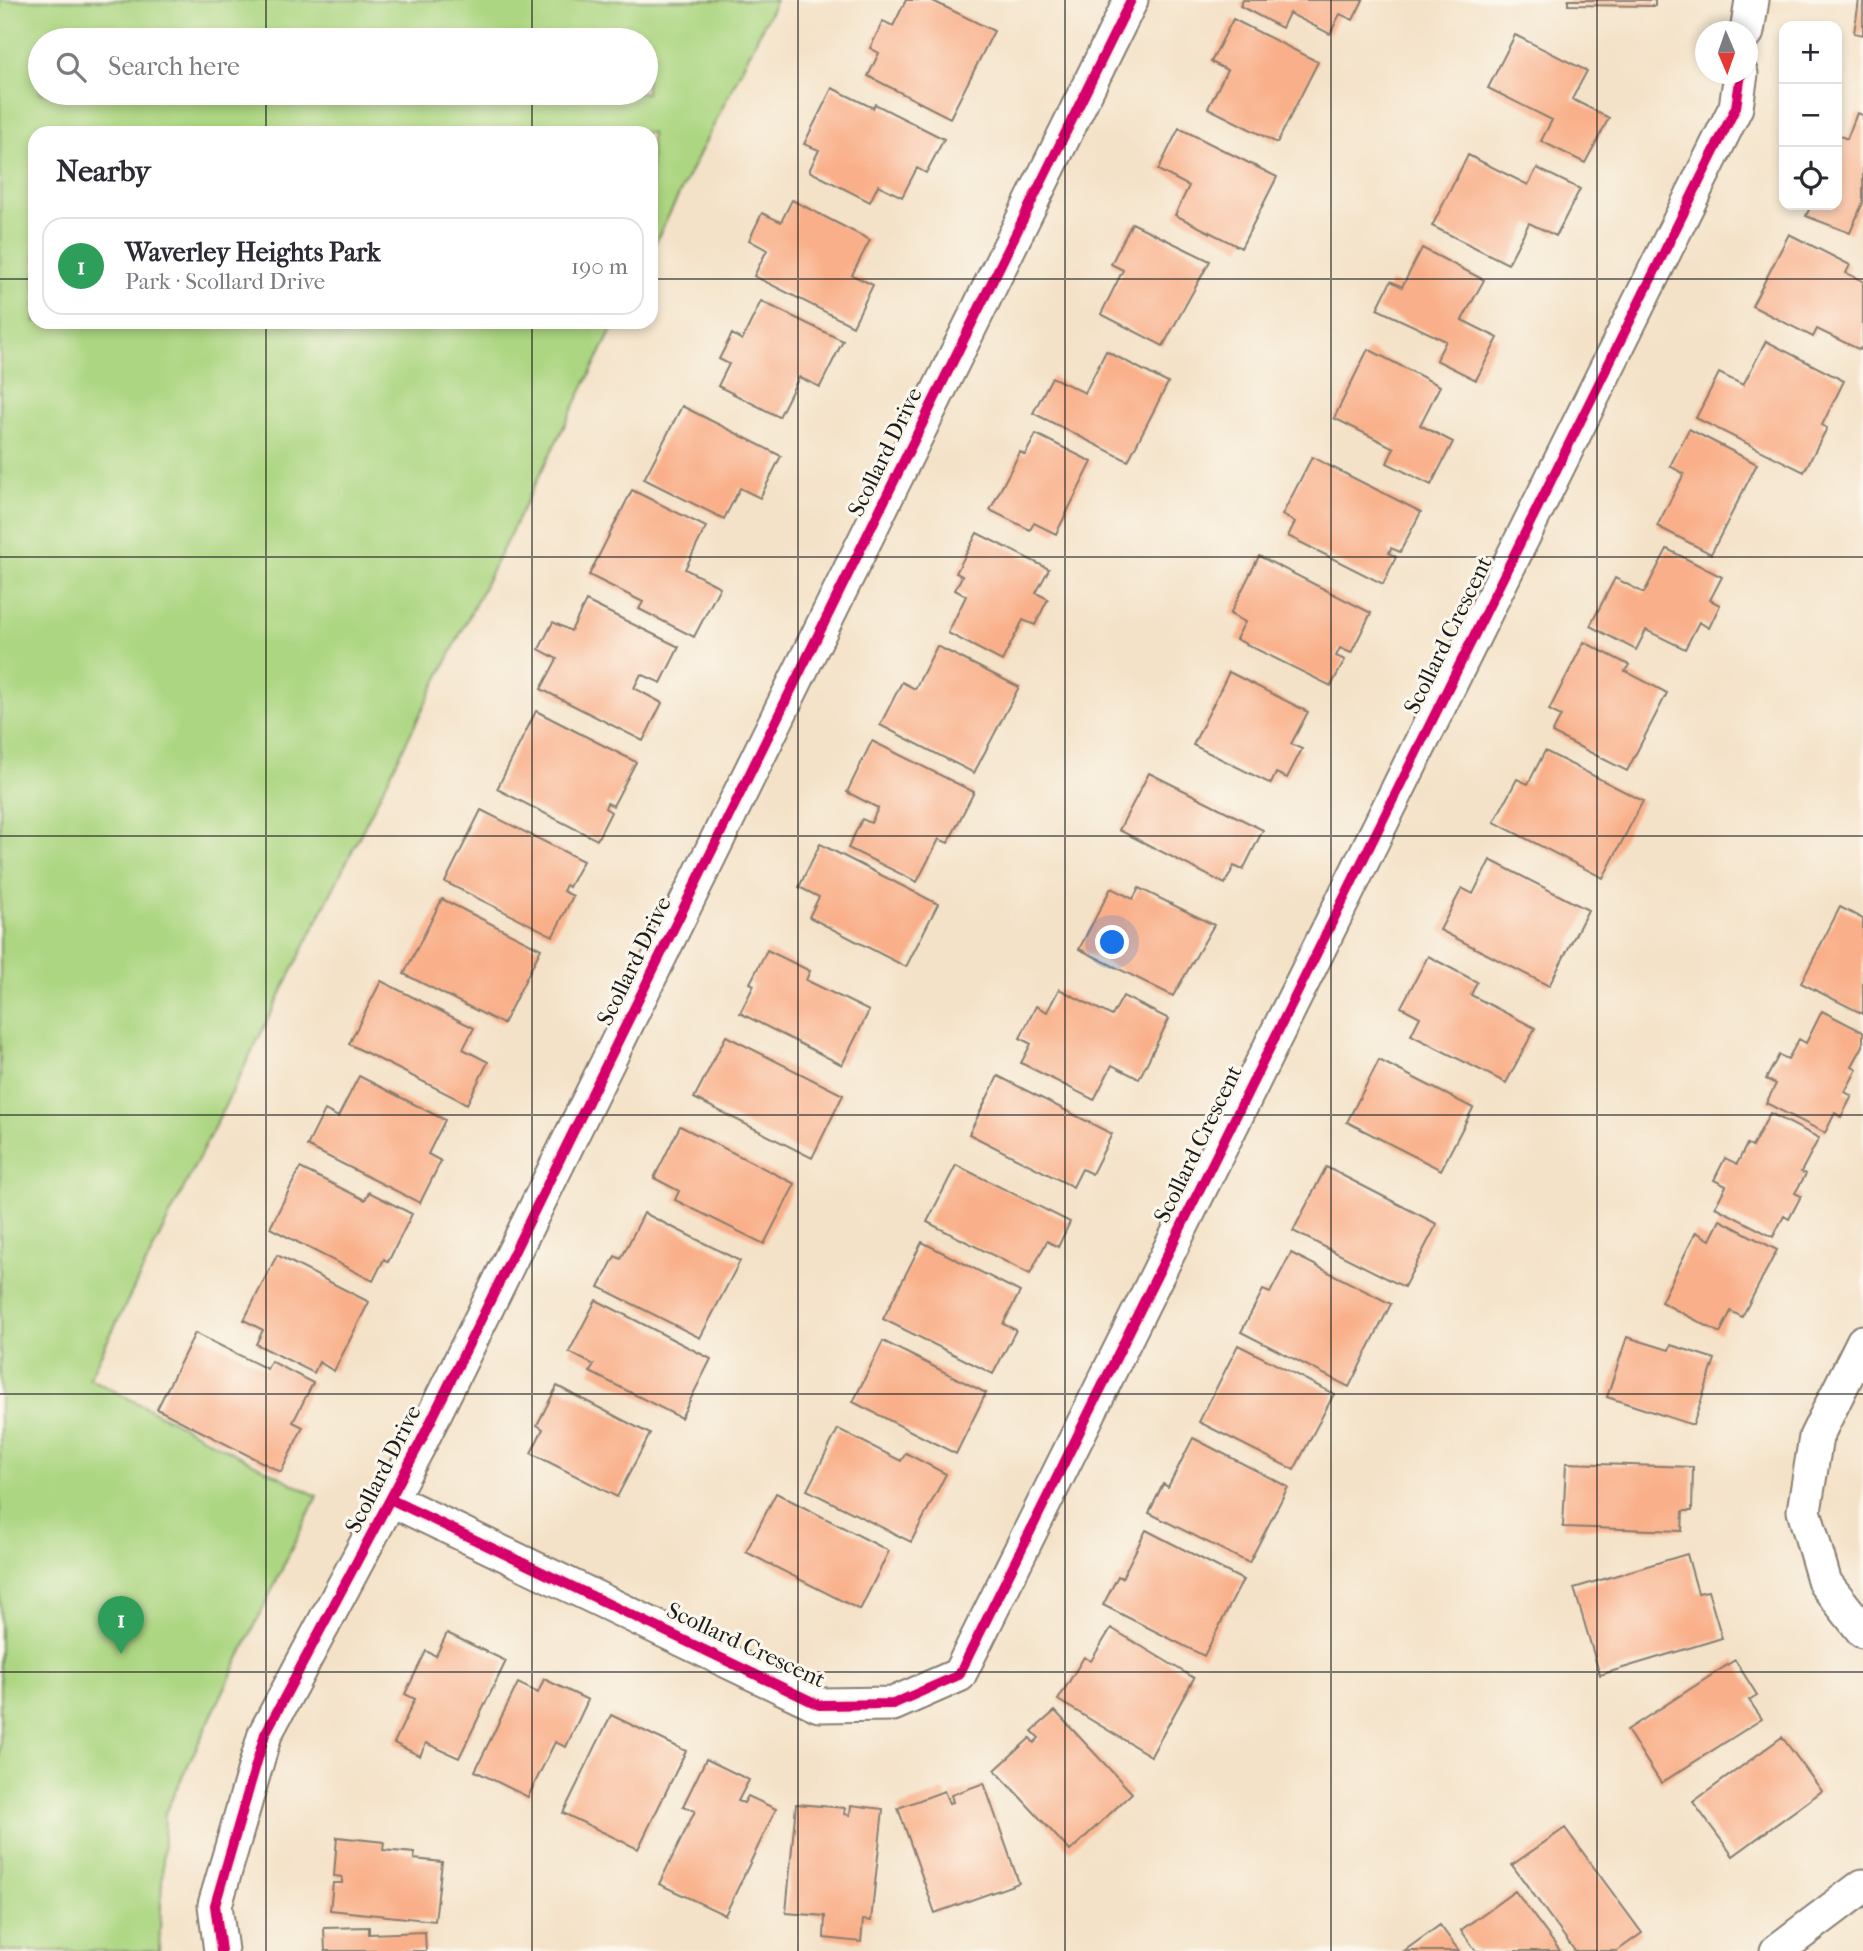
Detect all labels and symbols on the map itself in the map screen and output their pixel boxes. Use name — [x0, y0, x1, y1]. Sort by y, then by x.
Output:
north arrow — [1695, 21, 1758, 84]
street label: Scollard Drive — [842, 383, 928, 521]
street label: Scollard Crescent — [1398, 552, 1498, 718]
street label: Scollard Drive — [591, 892, 677, 1030]
your location — [1095, 925, 1129, 959]
street label: Scollard Crescent — [1148, 1061, 1248, 1227]
street label: Scollard Drive — [339, 1400, 427, 1538]
pin: 1 — [98, 1596, 144, 1654]
street label: Scollard Crescent — [663, 1596, 829, 1694]

